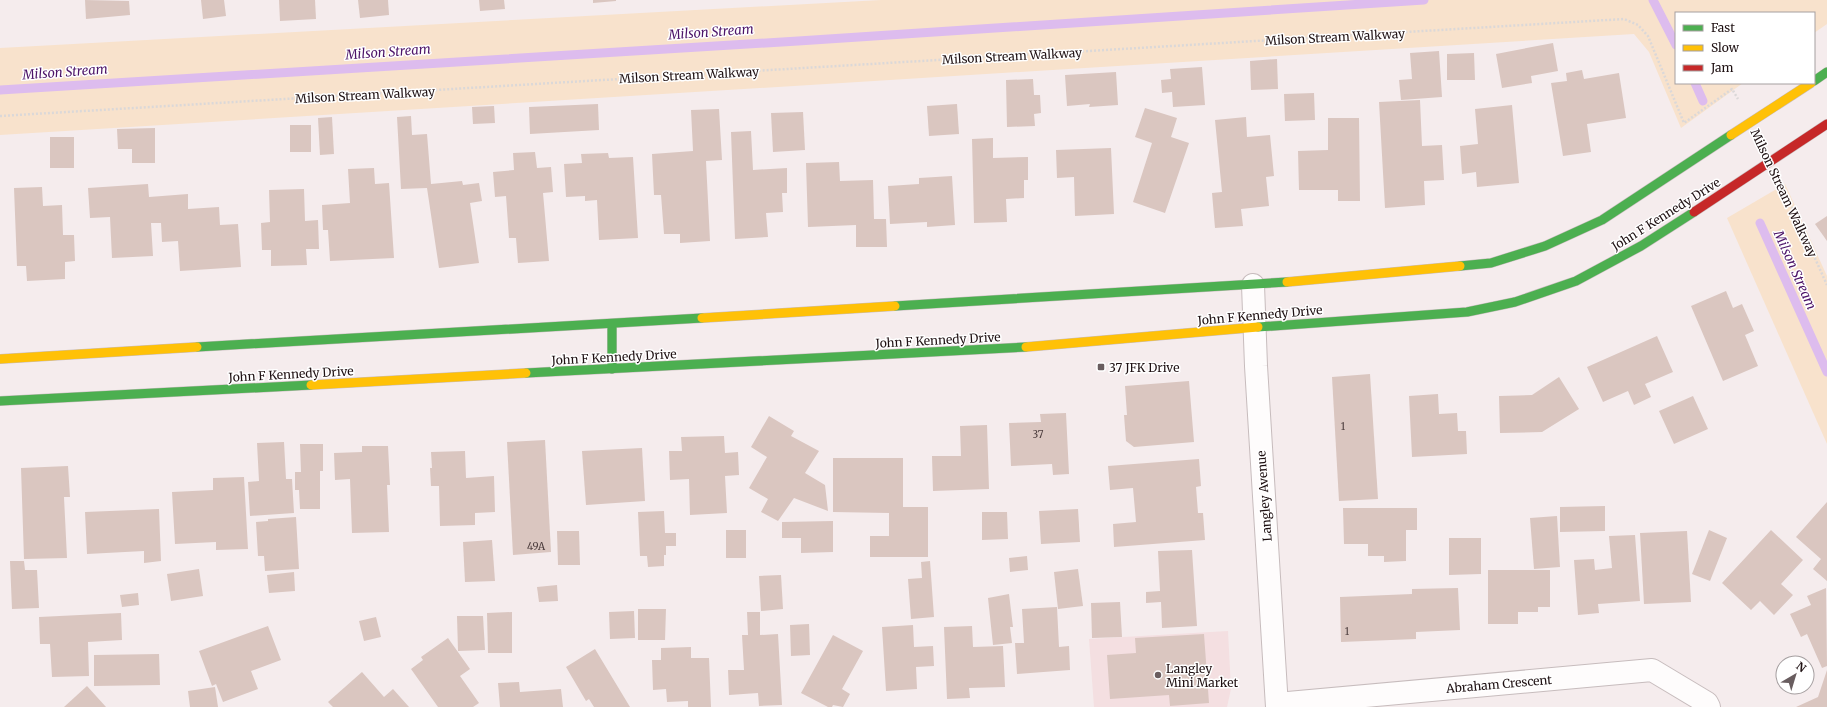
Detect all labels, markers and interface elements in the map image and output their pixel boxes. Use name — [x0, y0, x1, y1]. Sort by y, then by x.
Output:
legend — [1675, 12, 1815, 84]
text: Fast — [1711, 20, 1735, 35]
water label: Milson Stream — [667, 21, 754, 44]
street label: Milson Stream Walkway — [1265, 26, 1405, 48]
text: Slow — [1711, 40, 1740, 55]
water label: Milson Stream — [344, 41, 431, 64]
street label: Milson Stream Walkway — [942, 45, 1082, 67]
text: Jam — [1710, 60, 1734, 75]
water label: Milson Stream — [21, 61, 108, 84]
street label: Milson Stream Walkway — [619, 64, 759, 86]
street label: Milson Stream Walkway — [295, 84, 435, 106]
street label: Milson Stream Walkway — [1748, 126, 1820, 260]
street label: John F Kennedy Drive — [1608, 175, 1723, 254]
water label: Milson Stream — [1769, 227, 1820, 312]
street label: John F Kennedy Drive — [1196, 302, 1323, 328]
street label: John F Kennedy Drive — [874, 329, 1001, 351]
street label: John F Kennedy Drive — [550, 346, 677, 368]
place label: 37 JFK Drive — [1109, 360, 1179, 375]
marker: 37 JFK Drive — [1096, 362, 1106, 372]
street label: John F Kennedy Drive — [227, 363, 354, 385]
house number: 1 — [1341, 420, 1346, 433]
house number: 37 — [1032, 428, 1044, 441]
street label: Langley Avenue — [1253, 450, 1275, 542]
house number: 49A — [527, 540, 546, 553]
house number: 1 — [1345, 625, 1350, 638]
north arrow — [1775, 655, 1815, 695]
text: N — [1793, 659, 1809, 675]
place label: Langley Mini Market — [1166, 661, 1238, 690]
marker: Langley Mini Market — [1153, 670, 1163, 680]
street label: Abraham Crescent — [1445, 672, 1553, 696]

